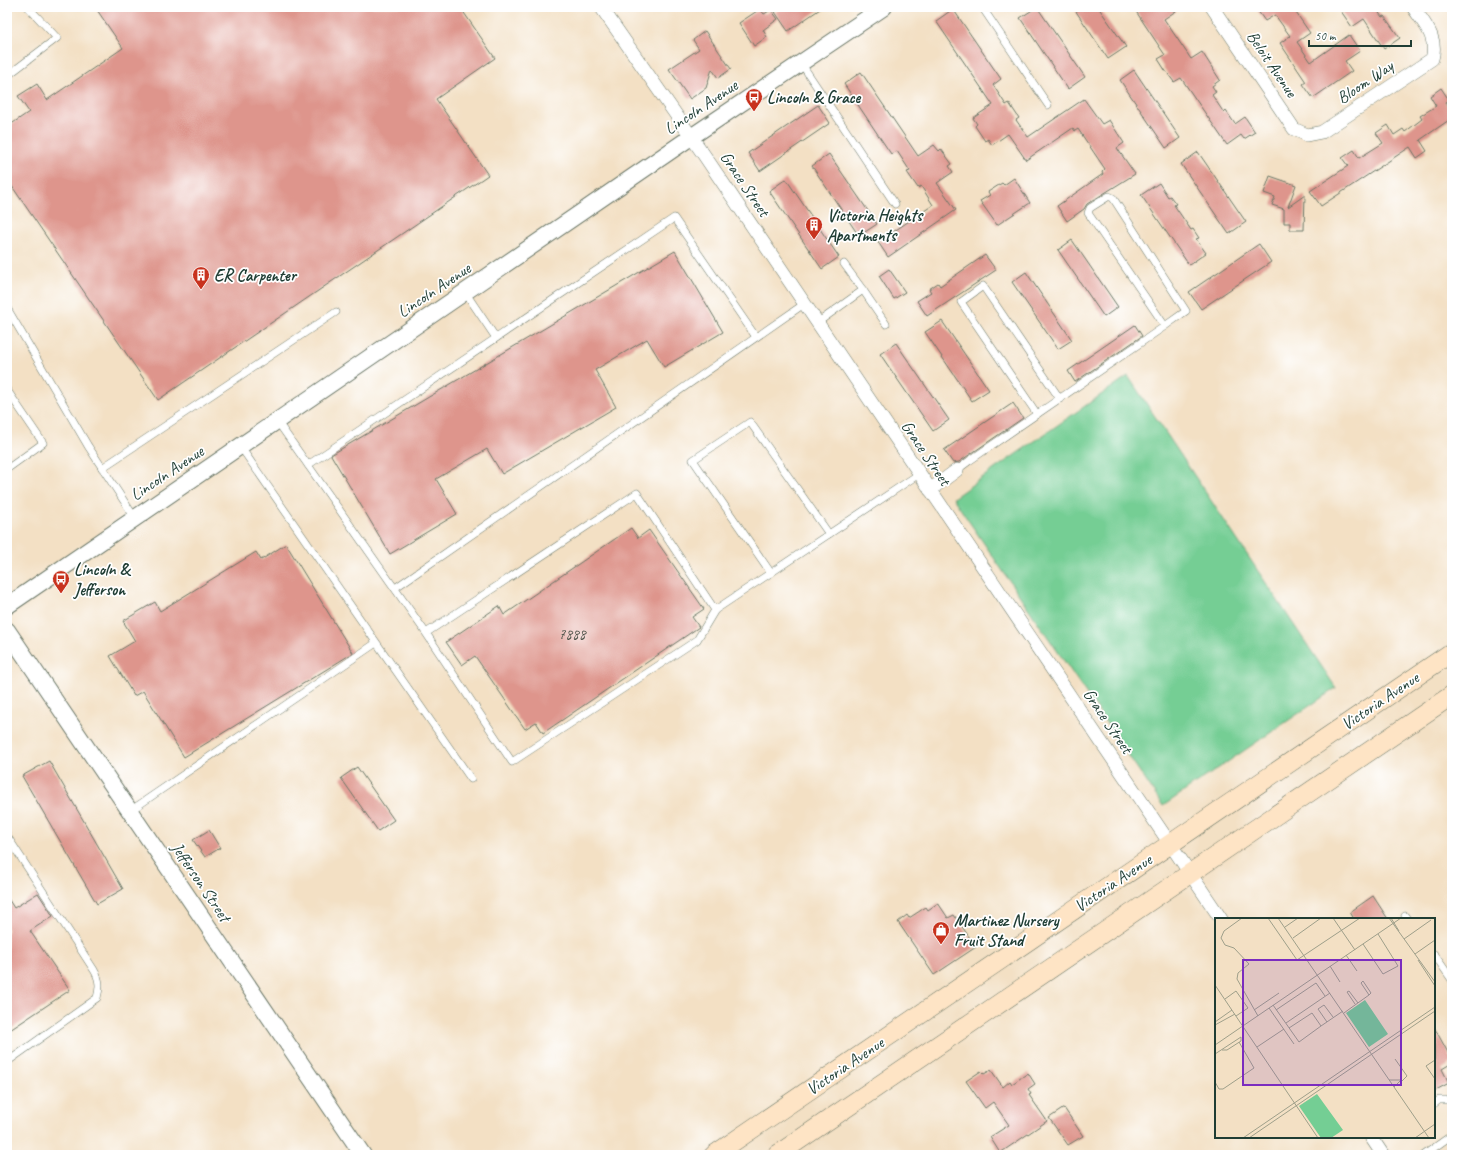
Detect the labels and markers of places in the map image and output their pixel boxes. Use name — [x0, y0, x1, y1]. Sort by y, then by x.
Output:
bus stop icon: Lincoln & Grace — [744, 87, 764, 112]
place label: Lincoln & Grace — [767, 87, 862, 108]
place label: Victoria Heights Apartments — [827, 205, 924, 246]
building icon: Victoria Heights Apartments — [804, 215, 824, 240]
building icon: ER Carpenter — [191, 265, 211, 290]
place label: ER Carpenter — [214, 265, 298, 286]
place label: Lincoln & Jefferson — [73, 559, 132, 600]
bus stop icon: Lincoln & Jefferson — [51, 569, 71, 594]
place label: Martinez Nursery Fruit Stand — [954, 910, 1060, 951]
shop icon: Martinez Nursery Fruit Stand — [931, 920, 951, 945]

